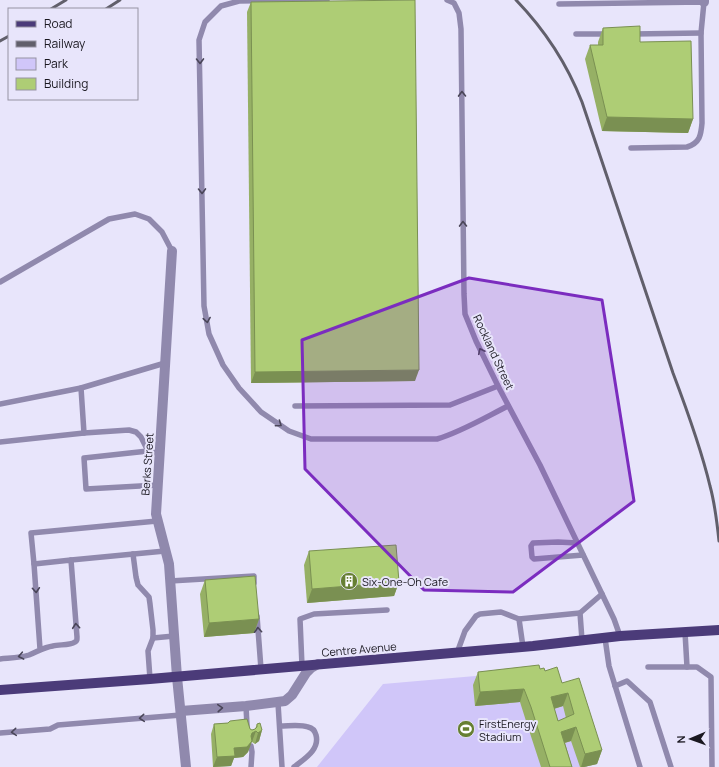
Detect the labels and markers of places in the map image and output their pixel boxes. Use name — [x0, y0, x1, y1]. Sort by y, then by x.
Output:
building icon: Six-One-Oh Cafe — [339, 571, 359, 591]
place label: Six-One-Oh Cafe — [362, 574, 449, 589]
place label: FirstEnergy Stadium — [479, 716, 536, 744]
sports icon: FirstEnergy Stadium — [456, 719, 476, 739]

